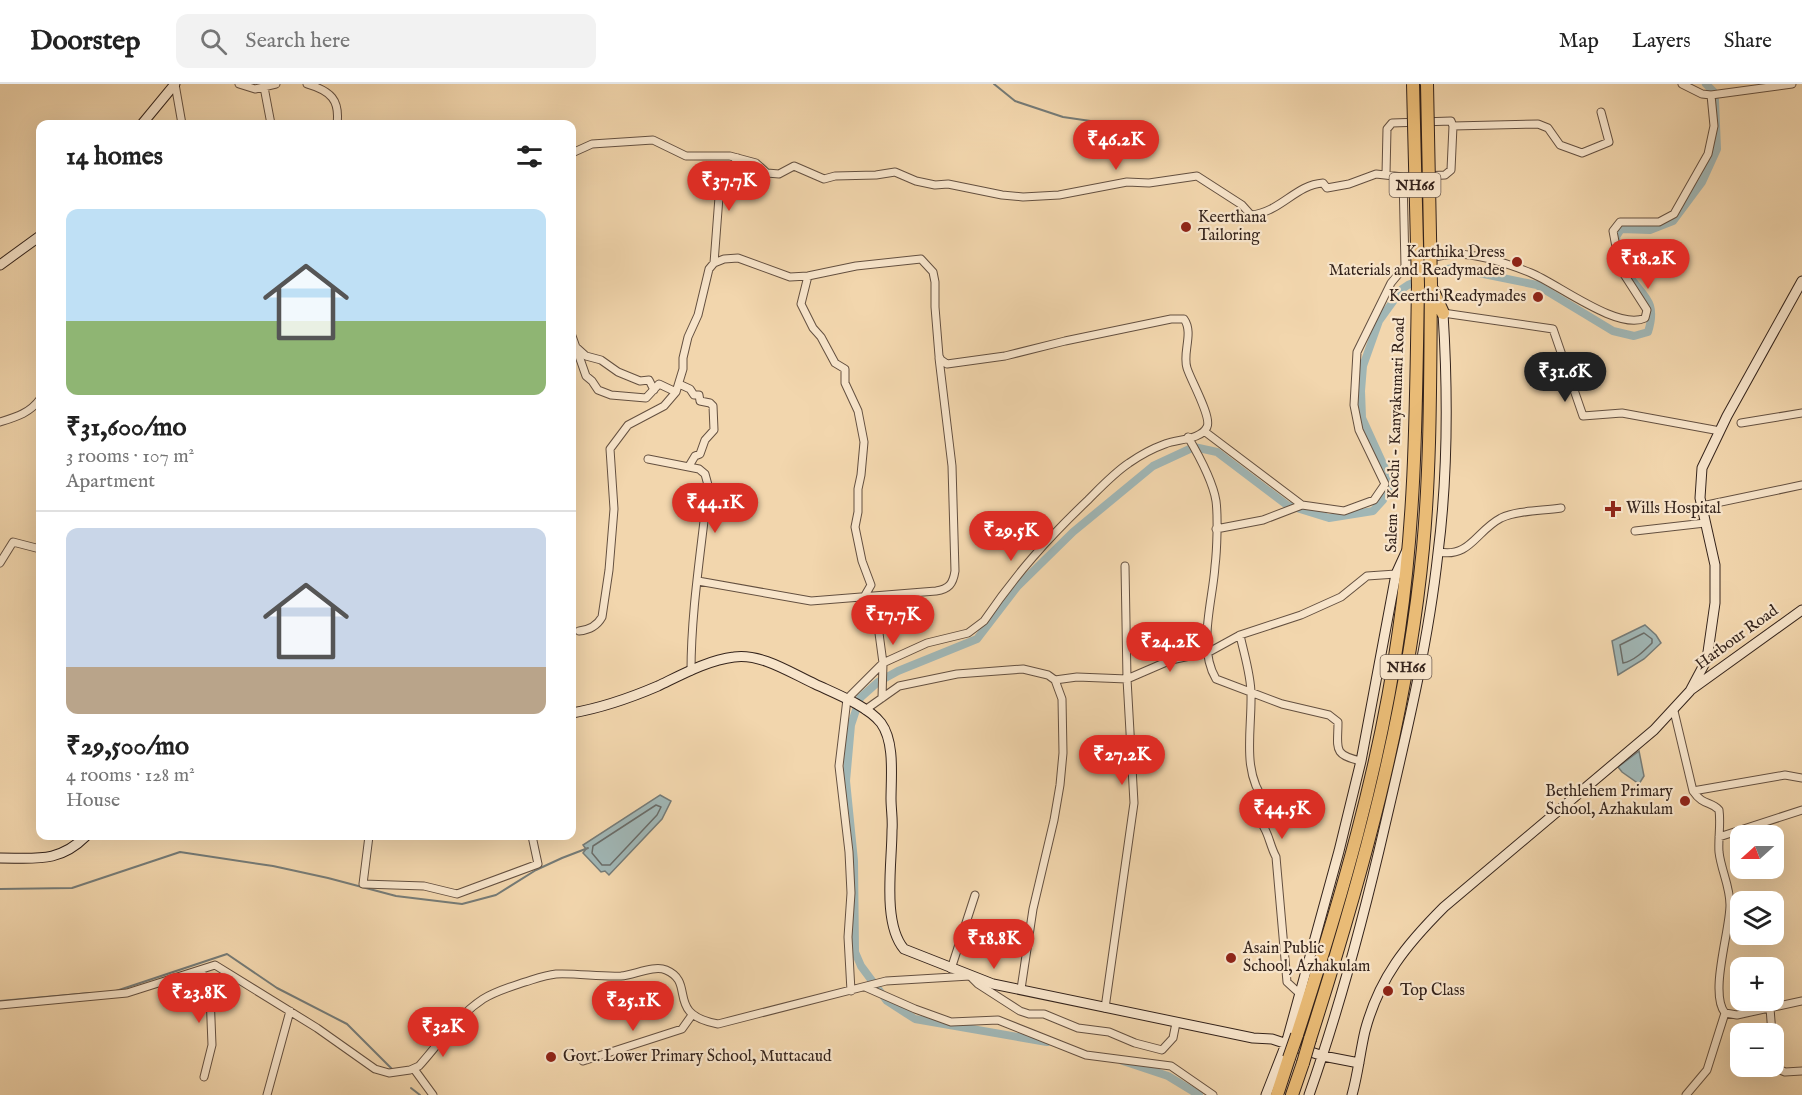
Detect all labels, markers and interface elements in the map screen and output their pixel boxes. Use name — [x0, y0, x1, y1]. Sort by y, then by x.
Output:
search box — [176, 14, 596, 68]
text: Doorstep — [30, 24, 140, 59]
icon: search — [197, 25, 230, 58]
text: Search here — [245, 27, 350, 55]
text: Map — [1559, 28, 1599, 55]
text: Layers — [1632, 28, 1691, 55]
text: Share — [1724, 28, 1772, 55]
pin: ₹46.2K — [1067, 120, 1165, 171]
text: ₹46.2K — [1087, 127, 1145, 152]
text: 14 homes — [66, 140, 163, 173]
icon: filters — [513, 140, 546, 173]
pin: ₹37.7K — [680, 161, 778, 212]
text: ₹37.7K — [701, 168, 757, 193]
road number: NH66 — [1390, 173, 1440, 197]
place label: Keerthana Tailoring — [1198, 208, 1267, 246]
marker: Keerthana Tailoring — [1179, 220, 1193, 234]
pin: ₹18.2K — [1599, 239, 1697, 290]
place label: Karthika Dress Materials and Readymades — [1329, 243, 1505, 281]
text: ₹18.2K — [1621, 246, 1675, 271]
icon: home — [252, 248, 360, 356]
marker: Karthika Dress Materials and Readymades — [1510, 255, 1524, 269]
place label: Keerthi Readymades — [1389, 287, 1526, 307]
marker: Keerthi Readymades — [1531, 290, 1545, 304]
street label: Salem - Kochi - Kanyakumari Road — [1382, 317, 1410, 553]
pin: ₹31.6K — [1516, 352, 1614, 403]
text: ₹31.6K — [1538, 359, 1592, 384]
text: ₹31,600/mo — [66, 411, 187, 444]
text: 3 rooms · 107 m² — [66, 444, 194, 469]
text: Apartment — [66, 469, 155, 494]
pin: ₹44.1K — [666, 483, 764, 534]
text: ₹44.1K — [686, 490, 744, 515]
place label: Wills Hospital — [1626, 499, 1721, 519]
marker: Wills Hospital — [1604, 500, 1622, 518]
pin: ₹29.5K — [962, 511, 1060, 562]
text: ₹29.5K — [983, 518, 1039, 543]
icon: home — [252, 567, 360, 675]
pin: ₹17.7K — [844, 595, 942, 646]
street label: Harbour Road — [1692, 601, 1783, 675]
text: ₹17.7K — [865, 602, 921, 627]
pin: ₹24.2K — [1121, 622, 1219, 673]
text: ₹24.2K — [1140, 629, 1200, 654]
road number: NH66 — [1380, 655, 1432, 679]
text: ₹29,500/mo — [66, 730, 189, 763]
pin: ₹27.2K — [1073, 735, 1171, 786]
text: ₹27.2K — [1093, 742, 1151, 767]
text: 4 rooms · 128 m² — [66, 763, 195, 788]
place label: Bethlehem Primary School, Azhakulam — [1545, 782, 1673, 820]
text: House — [66, 788, 120, 813]
pin: ₹44.5K — [1233, 789, 1331, 840]
marker: Bethlehem Primary School, Azhakulam — [1678, 794, 1692, 808]
text: ₹44.5K — [1253, 796, 1311, 821]
north arrow — [1730, 825, 1784, 879]
map controls — [1730, 825, 1784, 1077]
button: layers — [1730, 891, 1784, 945]
pin: ₹18.8K — [945, 919, 1043, 970]
text: ₹18.8K — [967, 926, 1021, 951]
place label: Asain Public School, Azhakulam — [1242, 939, 1370, 977]
marker: Asain Public School, Azhakulam — [1224, 951, 1238, 965]
button: + — [1730, 957, 1784, 1011]
pin: ₹23.8K — [150, 973, 248, 1024]
text: ₹23.8K — [172, 980, 226, 1005]
pin: ₹25.1K — [584, 981, 682, 1032]
place label: Top Class — [1400, 981, 1465, 1001]
marker: Top Class — [1381, 984, 1395, 998]
text: ₹25.1K — [606, 988, 660, 1013]
pin: ₹32K — [407, 1007, 479, 1058]
text: ₹32K — [422, 1014, 464, 1039]
button: − — [1730, 1023, 1784, 1077]
place label: Govt. Lower Primary School, Muttacaud — [563, 1047, 832, 1067]
marker: Govt. Lower Primary School, Muttacaud — [544, 1050, 558, 1064]

